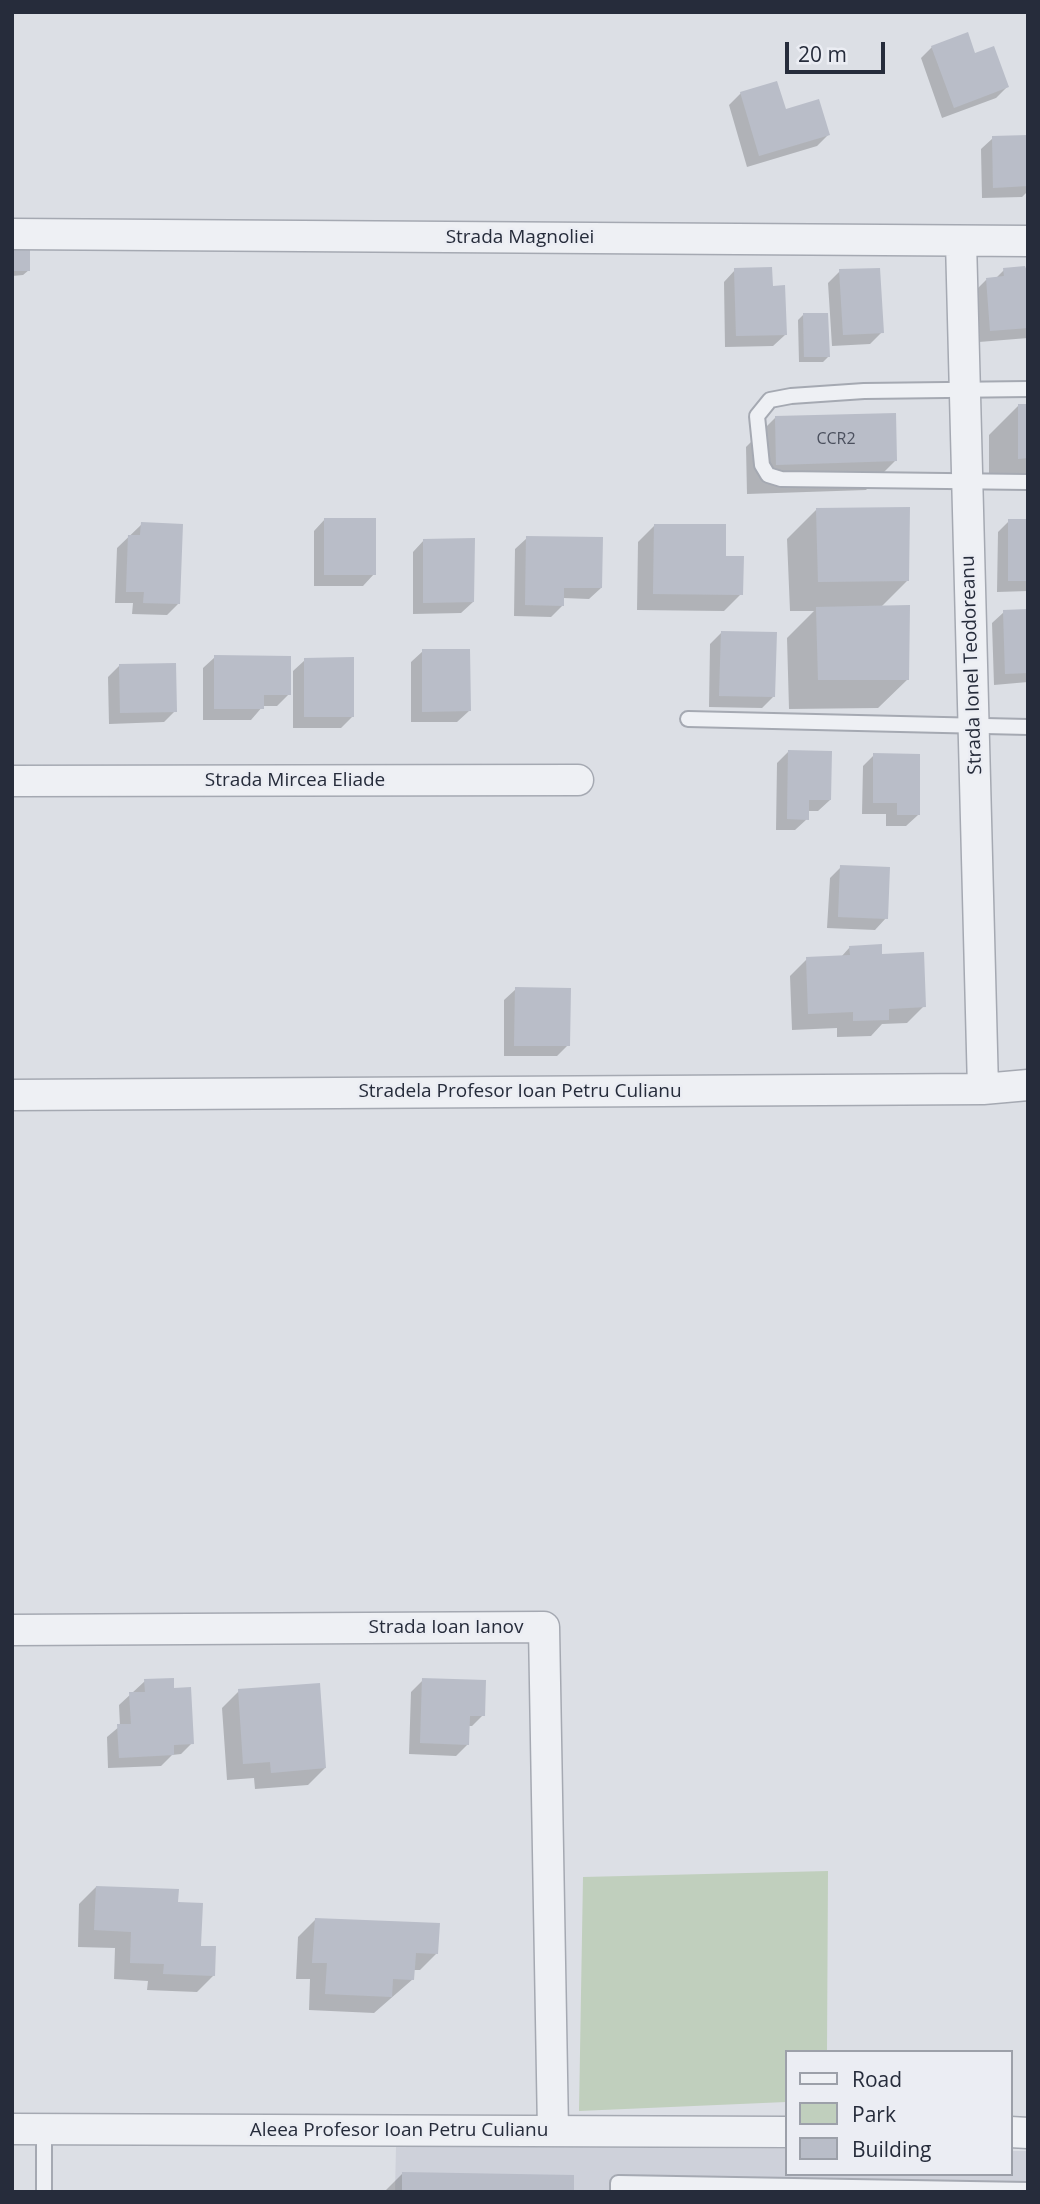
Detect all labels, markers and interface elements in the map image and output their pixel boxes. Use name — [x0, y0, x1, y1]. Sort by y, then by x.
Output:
scale bar — [788, 28, 888, 72]
text: 20 m — [798, 40, 847, 68]
street label: Strada Magnoliei — [446, 227, 594, 249]
house number: CCR2 — [816, 429, 856, 449]
street label: Strada Ionel Teodoreanu — [957, 555, 987, 775]
street label: Strada Mircea Eliade — [205, 770, 385, 792]
street label: Stradela Profesor Ioan Petru Culianu — [358, 1081, 682, 1103]
street label: Strada Ioan Ianov — [369, 1617, 523, 1639]
legend — [785, 2050, 1012, 2176]
text: Road — [852, 2065, 902, 2093]
text: Park — [852, 2100, 896, 2128]
street label: Aleea Profesor Ioan Petru Culianu — [250, 2120, 548, 2142]
text: Building — [852, 2135, 931, 2163]

